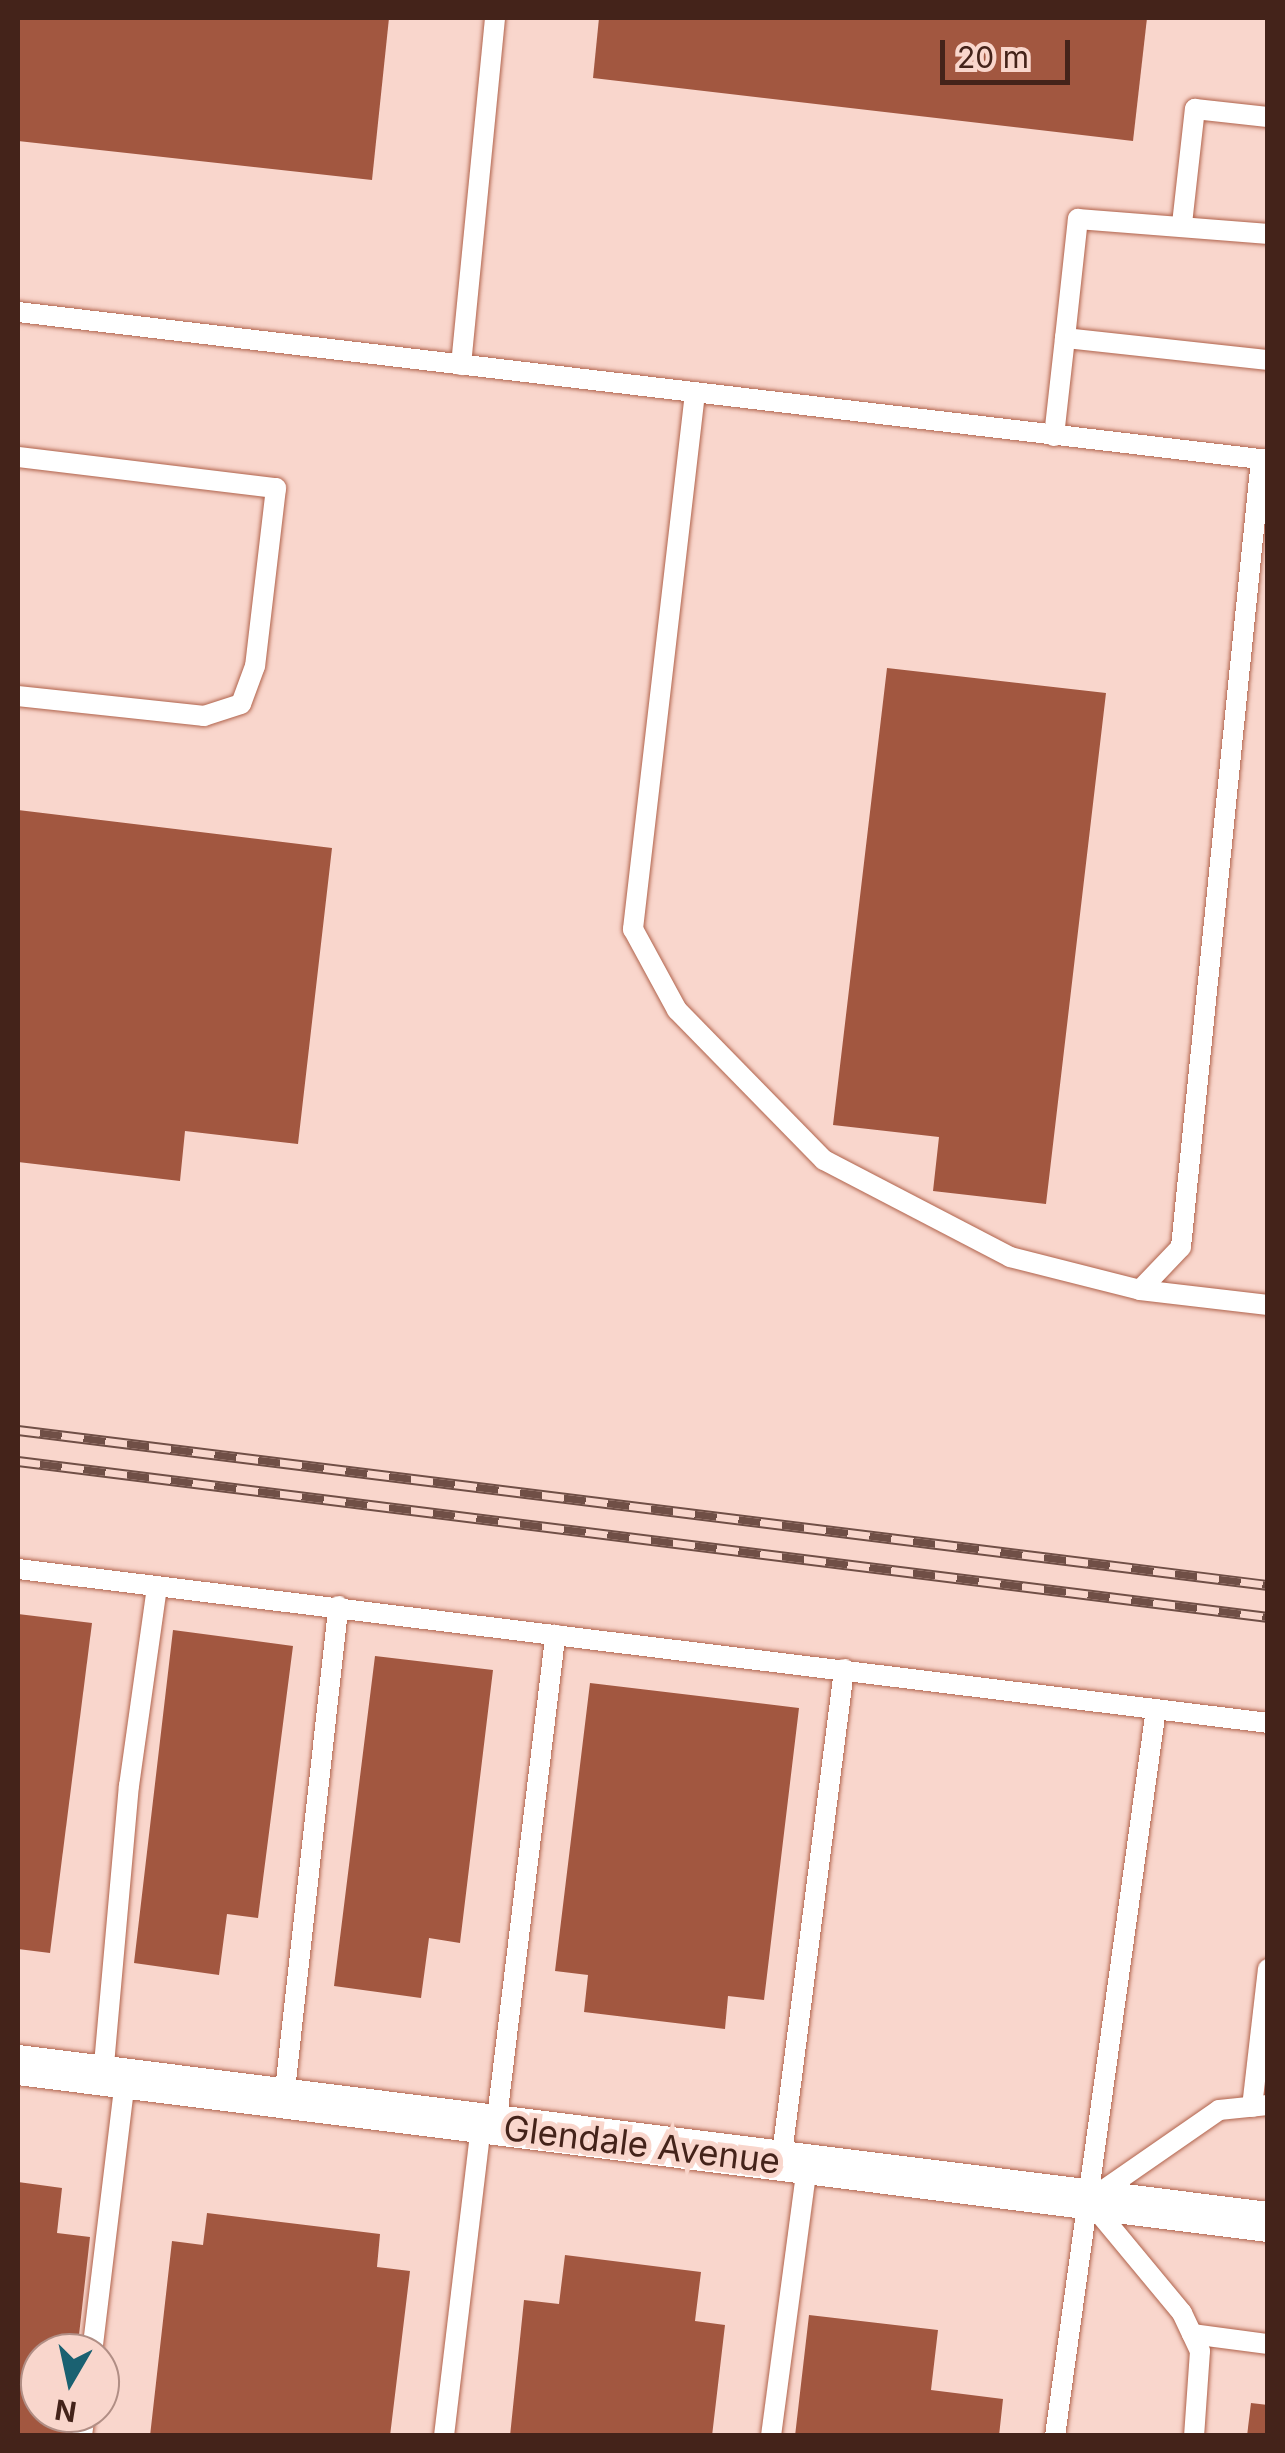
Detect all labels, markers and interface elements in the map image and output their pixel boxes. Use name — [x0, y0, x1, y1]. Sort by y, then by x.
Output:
scale bar — [945, 20, 1075, 82]
text: 20 m — [957, 39, 1029, 75]
street label: Glendale Avenue — [501, 2106, 783, 2182]
north arrow — [20, 2333, 120, 2433]
text: N — [52, 2392, 79, 2429]

